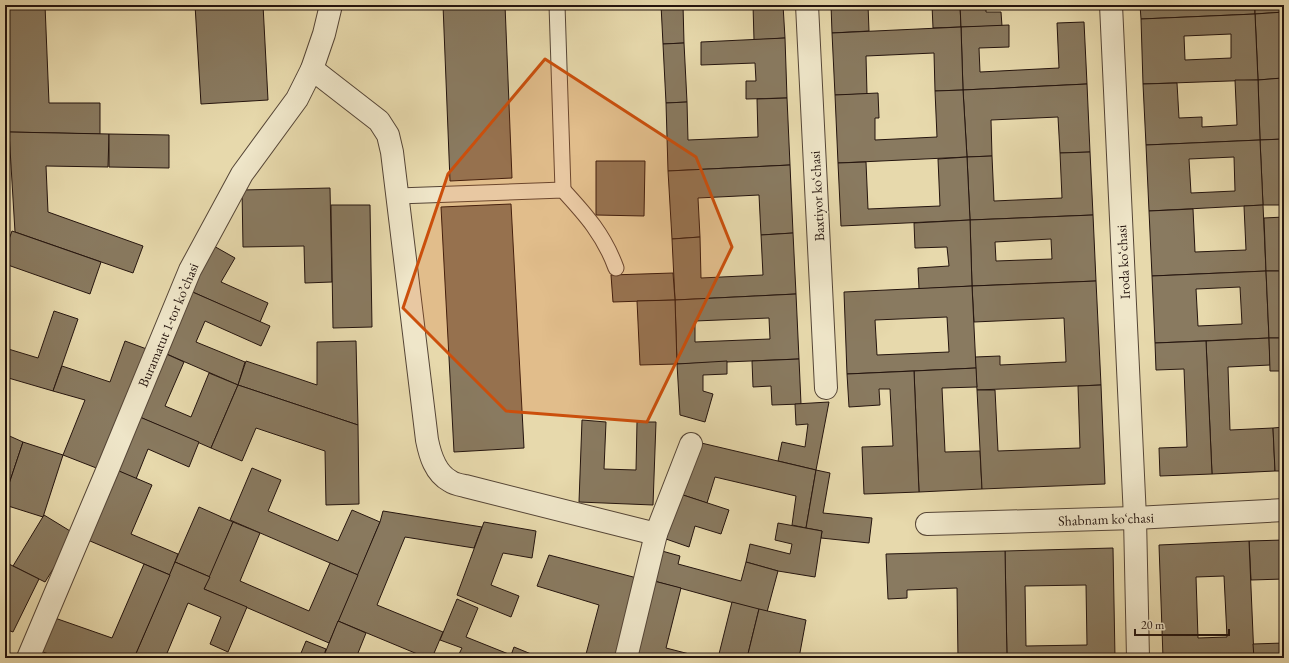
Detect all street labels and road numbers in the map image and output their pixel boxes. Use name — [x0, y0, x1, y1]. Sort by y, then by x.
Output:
street label: Baxtiyor koʻchasi — [806, 150, 828, 242]
street label: Iroda koʻchasi — [1112, 224, 1134, 300]
street label: Buramatut 1-tor koʼchasi — [134, 260, 203, 390]
street label: Shabnam koʻchasi — [1058, 508, 1155, 530]

